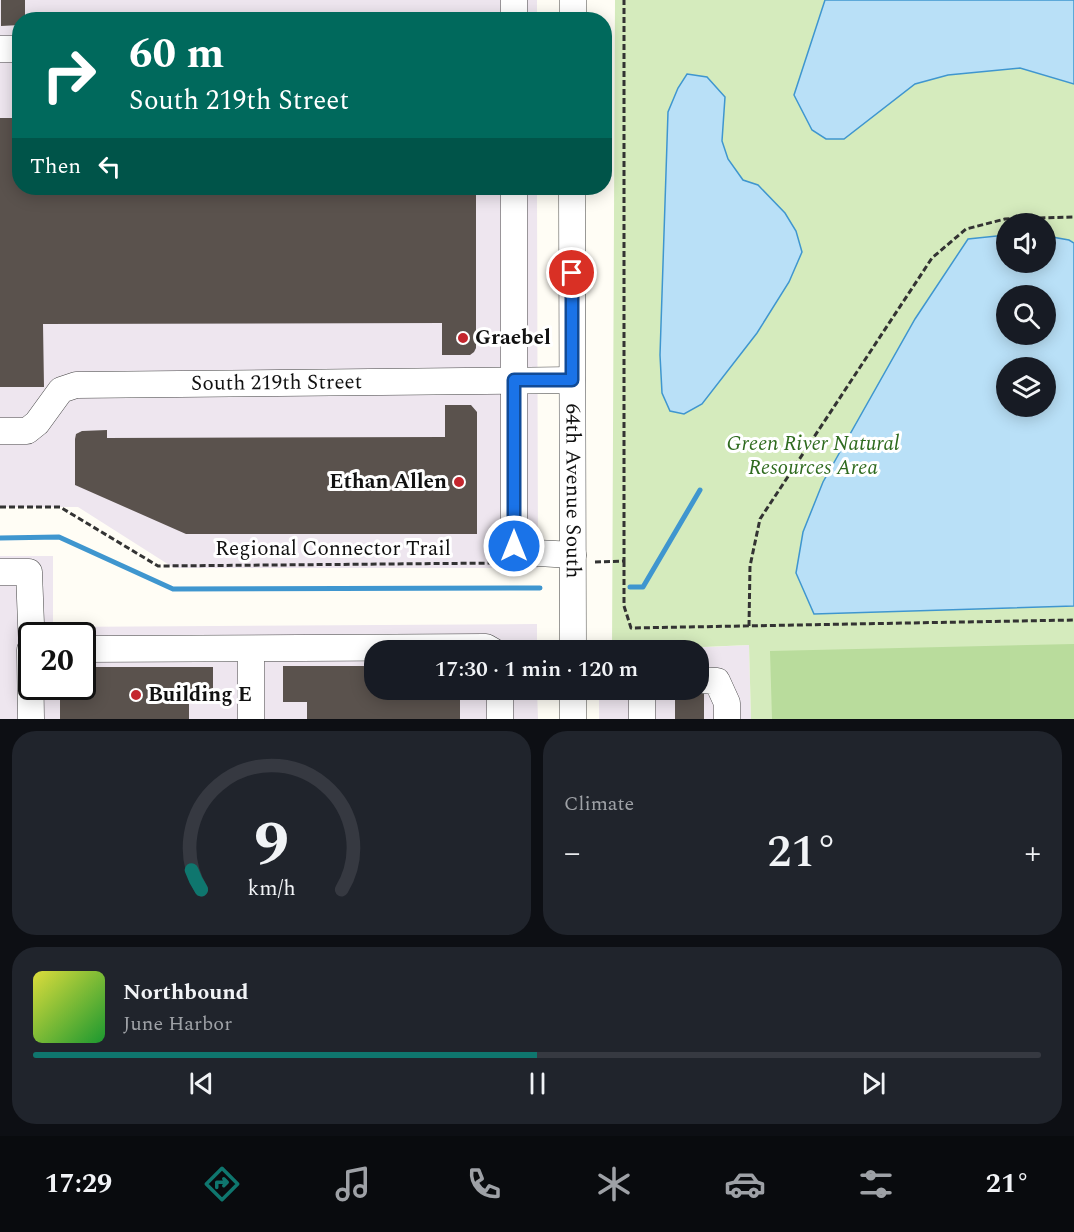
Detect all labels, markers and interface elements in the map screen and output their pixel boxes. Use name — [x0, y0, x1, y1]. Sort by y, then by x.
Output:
text: 60 m — [129, 23, 224, 86]
icon: right — [30, 36, 108, 114]
text: South 219th Street — [129, 80, 349, 122]
text: Then — [30, 150, 81, 183]
icon: left — [93, 150, 126, 183]
map controls — [996, 213, 1056, 417]
button: sound — [996, 213, 1056, 273]
pin — [546, 247, 597, 298]
icon: arrive — [555, 256, 588, 289]
button: search — [996, 285, 1056, 345]
place label: Graebel — [475, 322, 551, 354]
marker: Graebel — [456, 331, 470, 345]
button: layers — [996, 357, 1056, 417]
street label: South 219th Street — [191, 366, 362, 400]
street label: 64th Avenue South — [556, 404, 589, 578]
park label: Green River Natural Resources Area — [727, 428, 900, 484]
place label: Ethan Allen — [329, 466, 447, 498]
marker: Ethan Allen — [452, 475, 466, 489]
position arrow — [482, 514, 546, 578]
street label: Regional Connector Trail — [215, 533, 451, 565]
speed limit sign: 20 — [18, 622, 96, 700]
text: 17:30 · 1 min · 120 m — [435, 653, 638, 686]
place label: Building E — [148, 679, 252, 711]
marker: Building E — [129, 688, 143, 702]
text: Climate — [564, 789, 634, 819]
text: 9 — [254, 798, 289, 893]
text: 21° — [767, 818, 838, 887]
text: − — [564, 828, 581, 878]
text: + — [1025, 828, 1041, 878]
text: km/h — [247, 872, 296, 905]
text: Northbound — [123, 976, 249, 1009]
text: June Harbor — [123, 1009, 232, 1039]
icon: previous — [185, 1067, 218, 1100]
icon: pause — [521, 1067, 554, 1100]
icon: next — [857, 1067, 890, 1100]
text: 17:29 — [44, 1163, 112, 1205]
icon: directions — [201, 1163, 243, 1205]
icon: music — [332, 1163, 374, 1205]
icon: phone — [463, 1163, 505, 1205]
icon: climate — [593, 1163, 635, 1205]
icon: car — [724, 1163, 766, 1205]
icon: filters — [855, 1163, 897, 1205]
text: 21° — [986, 1163, 1030, 1205]

